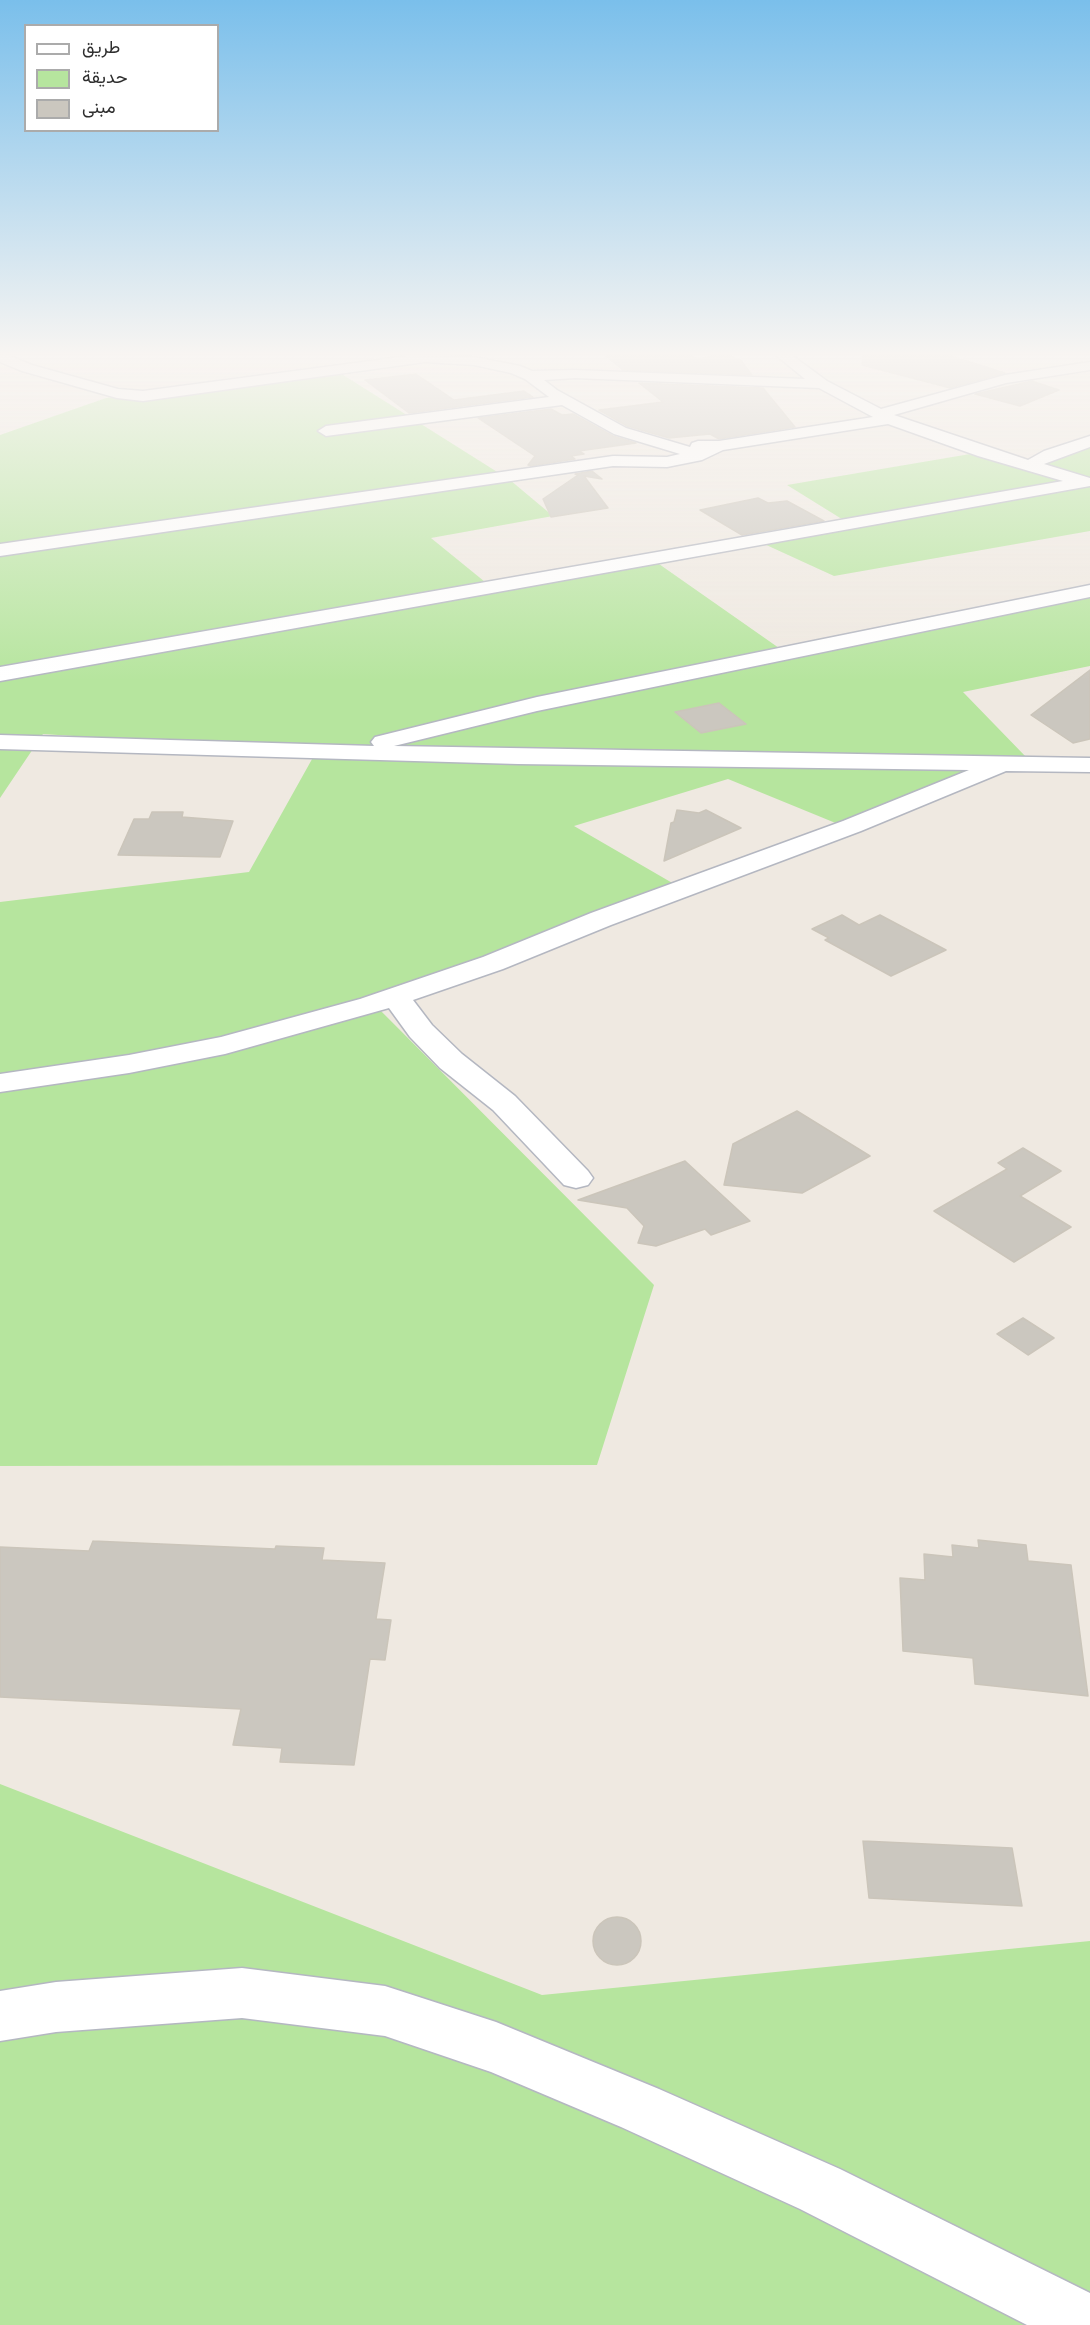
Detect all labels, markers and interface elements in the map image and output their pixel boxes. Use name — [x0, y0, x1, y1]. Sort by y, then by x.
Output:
legend — [24, 24, 219, 132]
text: طريق — [82, 36, 120, 57]
text: حديقة — [82, 66, 128, 87]
text: مبنى — [82, 96, 116, 117]

